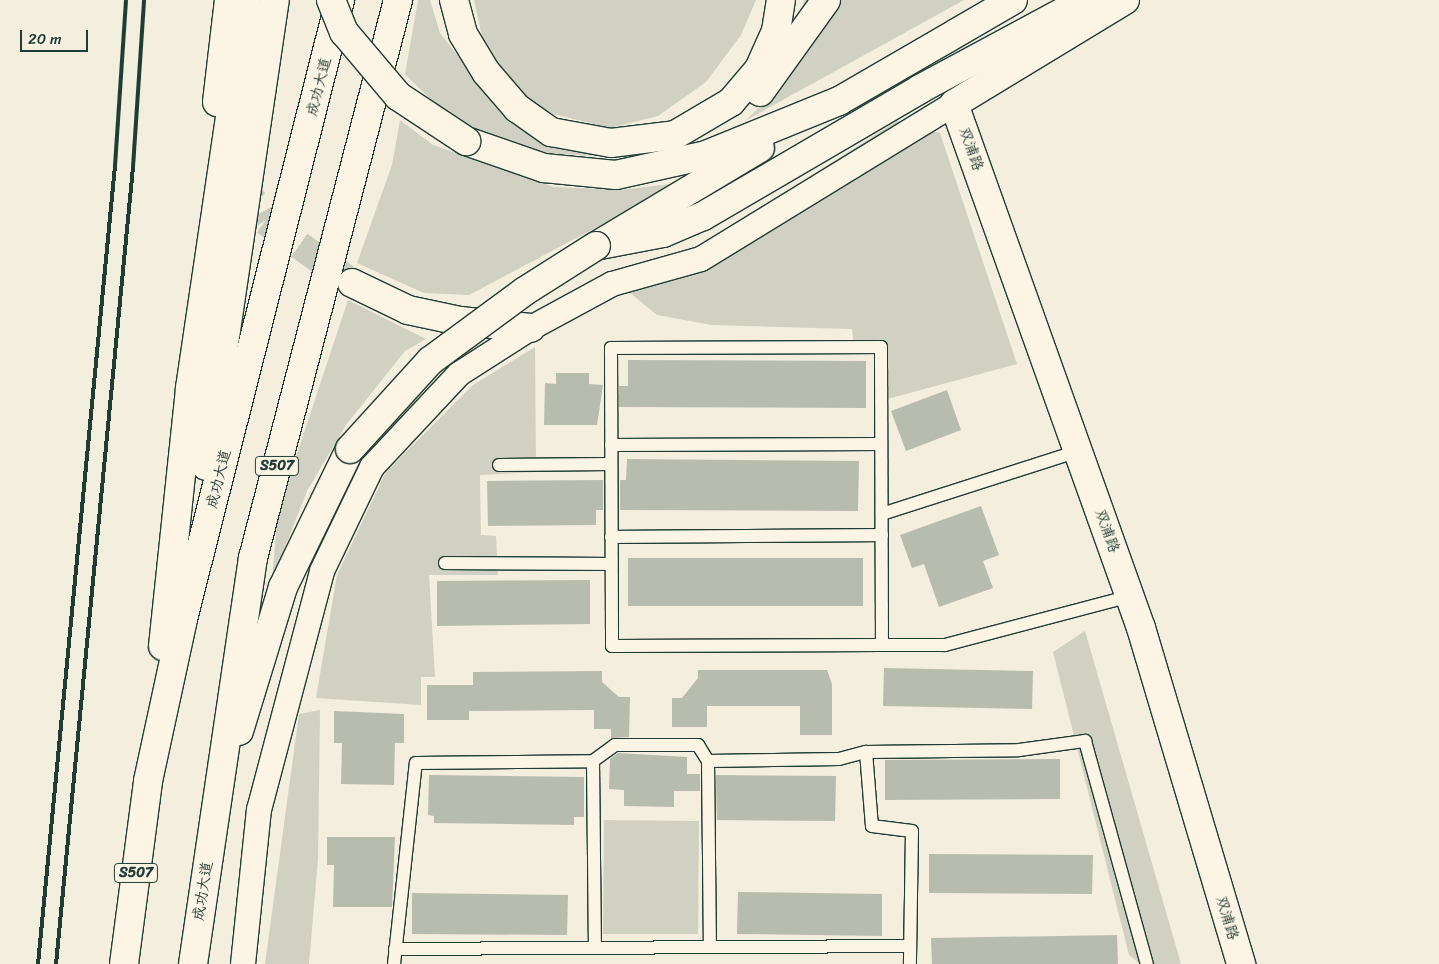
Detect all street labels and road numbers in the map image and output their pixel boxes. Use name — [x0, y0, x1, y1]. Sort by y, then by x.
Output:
street label: 成功大道 — [303, 56, 335, 118]
street label: 双浦路 — [955, 125, 987, 173]
street label: 成功大道 — [203, 448, 235, 510]
road number: S507 — [254, 454, 300, 478]
street label: 双浦路 — [1091, 507, 1123, 555]
street label: 成功大道 — [189, 860, 217, 922]
road number: S507 — [114, 861, 158, 884]
street label: 双浦路 — [1212, 894, 1242, 942]

